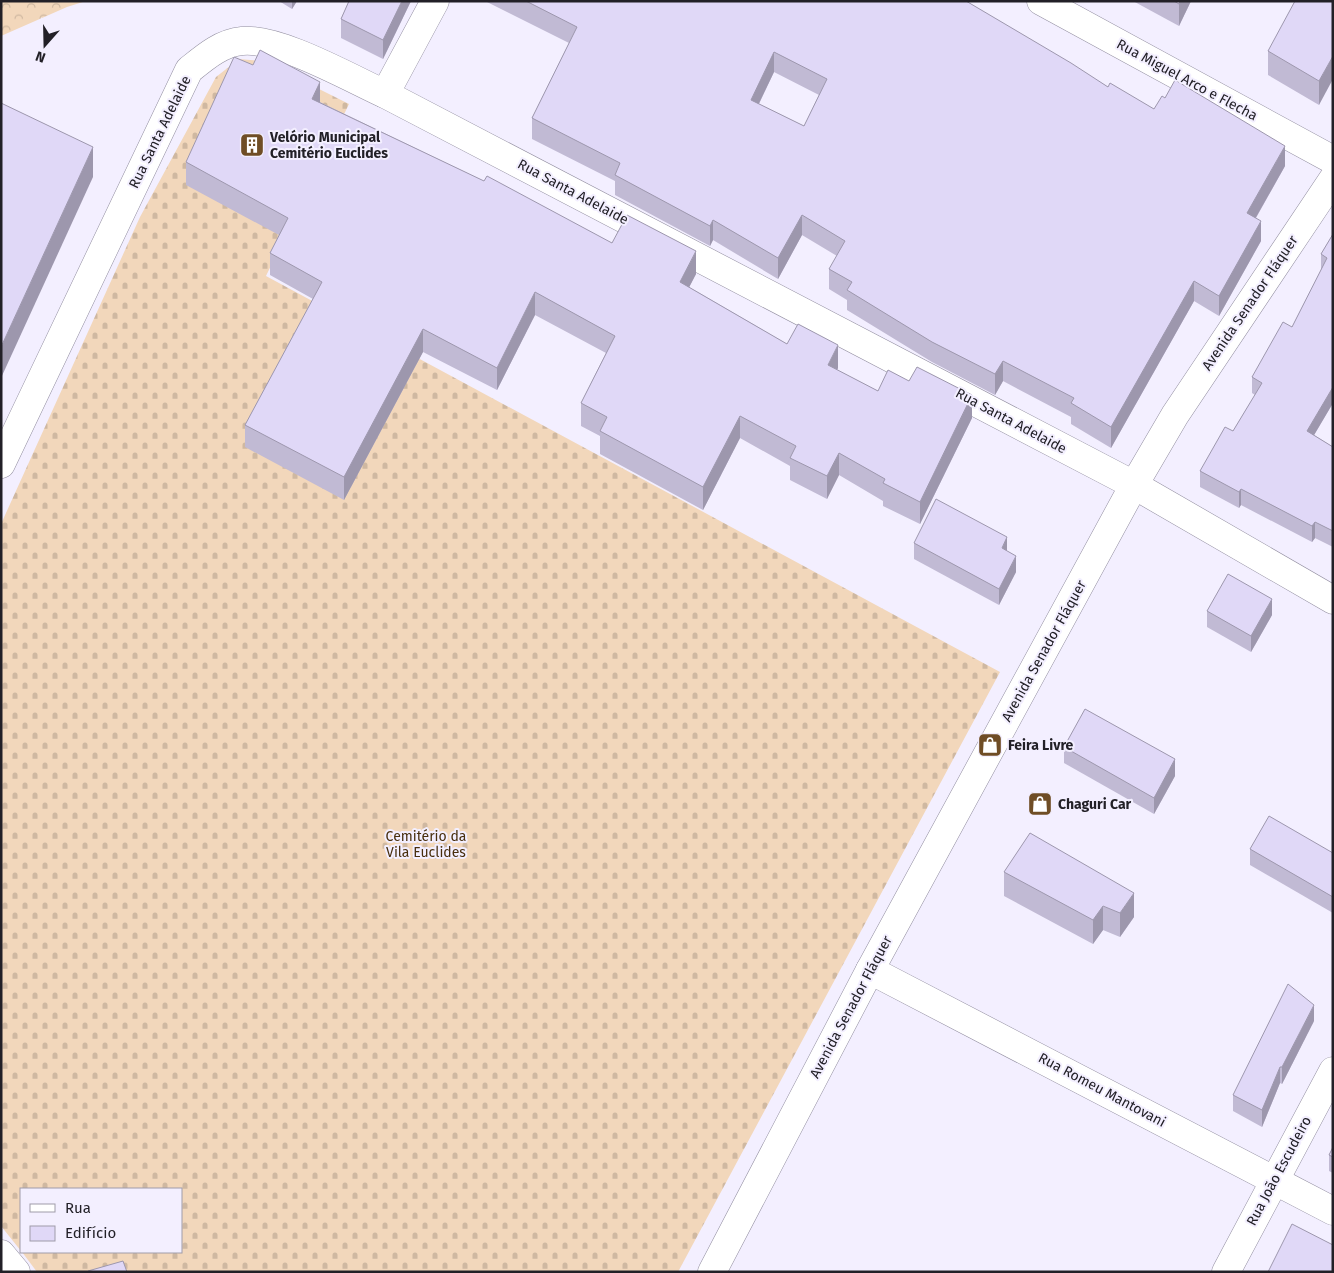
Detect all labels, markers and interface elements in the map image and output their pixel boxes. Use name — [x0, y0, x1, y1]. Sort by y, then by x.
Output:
north arrow — [20, 20, 70, 70]
street label: Rua Miguel Arco e Flecha — [1114, 36, 1260, 124]
text: N — [33, 47, 48, 66]
street label: Rua Santa Adelaide — [125, 73, 195, 191]
place label: Velório Municipal Cemitério Euclides — [269, 129, 388, 162]
building icon: Velório Municipal Cemitério Euclides — [239, 132, 265, 158]
street label: Rua Santa Adelaide — [515, 156, 631, 228]
street label: Avenida Senador Fláquer — [1198, 232, 1302, 374]
street label: Rua Santa Adelaide — [953, 385, 1069, 457]
street label: Avenida Senador Fláquer — [998, 577, 1090, 725]
shop icon: Feira Livre — [977, 732, 1003, 758]
place label: Feira Livre — [1008, 737, 1074, 754]
shop icon: Chaguri Car — [1027, 791, 1053, 817]
place label: Chaguri Car — [1058, 796, 1132, 813]
park label: Cemitério da Vila Euclides — [386, 828, 466, 861]
street label: Avenida Senador Fláquer — [806, 932, 896, 1081]
street label: Rua Romeu Mantovani — [1035, 1049, 1169, 1131]
street label: Rua João Escudeiro — [1243, 1113, 1315, 1229]
legend — [20, 1188, 182, 1253]
text: Rua — [65, 1199, 91, 1217]
text: Edifício — [65, 1224, 116, 1242]

